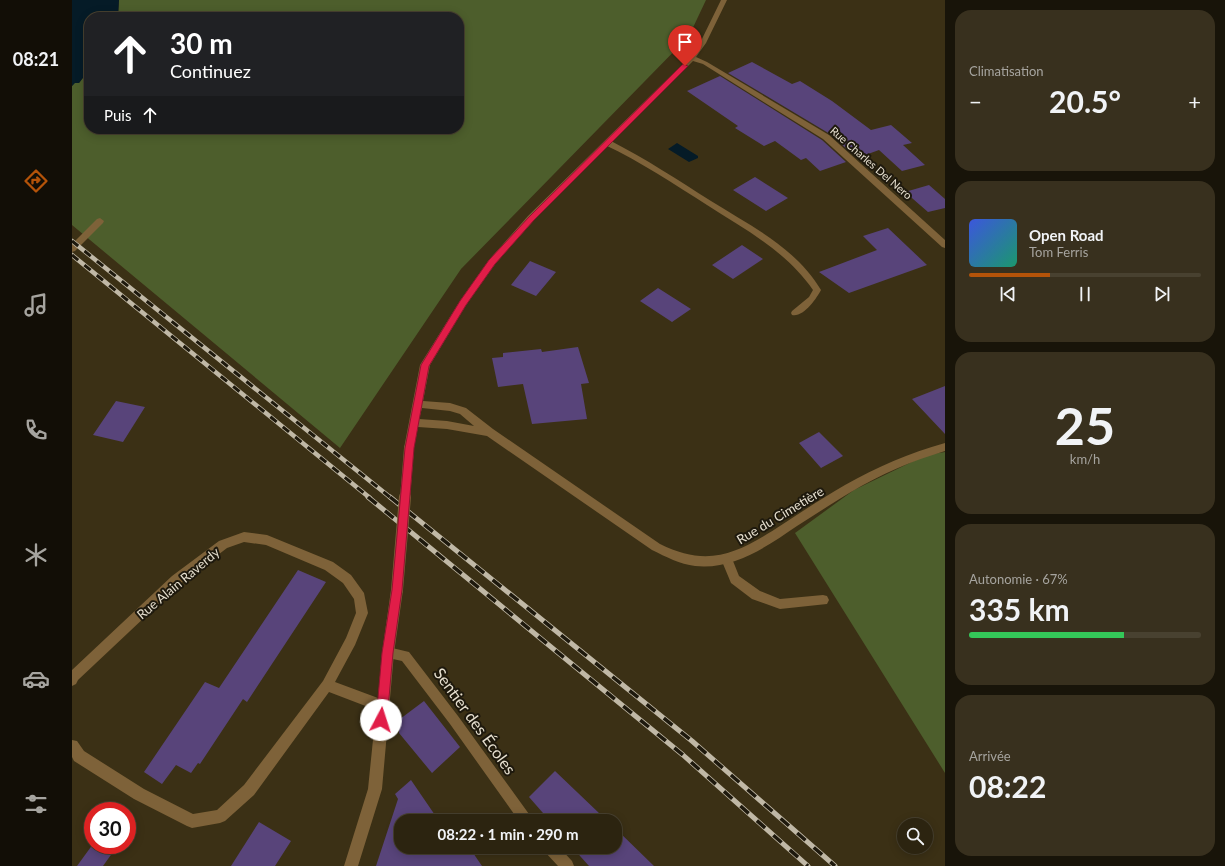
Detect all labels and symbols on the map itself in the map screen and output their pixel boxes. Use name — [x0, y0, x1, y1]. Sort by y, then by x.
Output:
pin — [668, 25, 702, 66]
street label: Rue Charles Del Nero — [828, 124, 915, 202]
street label: Rue du Cimetière — [734, 483, 827, 547]
street label: Rue Alain Raverdy — [133, 544, 223, 622]
street label: Sentier des Écoles — [430, 664, 520, 778]
position arrow — [360, 699, 402, 741]
speed limit sign: 30 — [84, 802, 136, 854]

